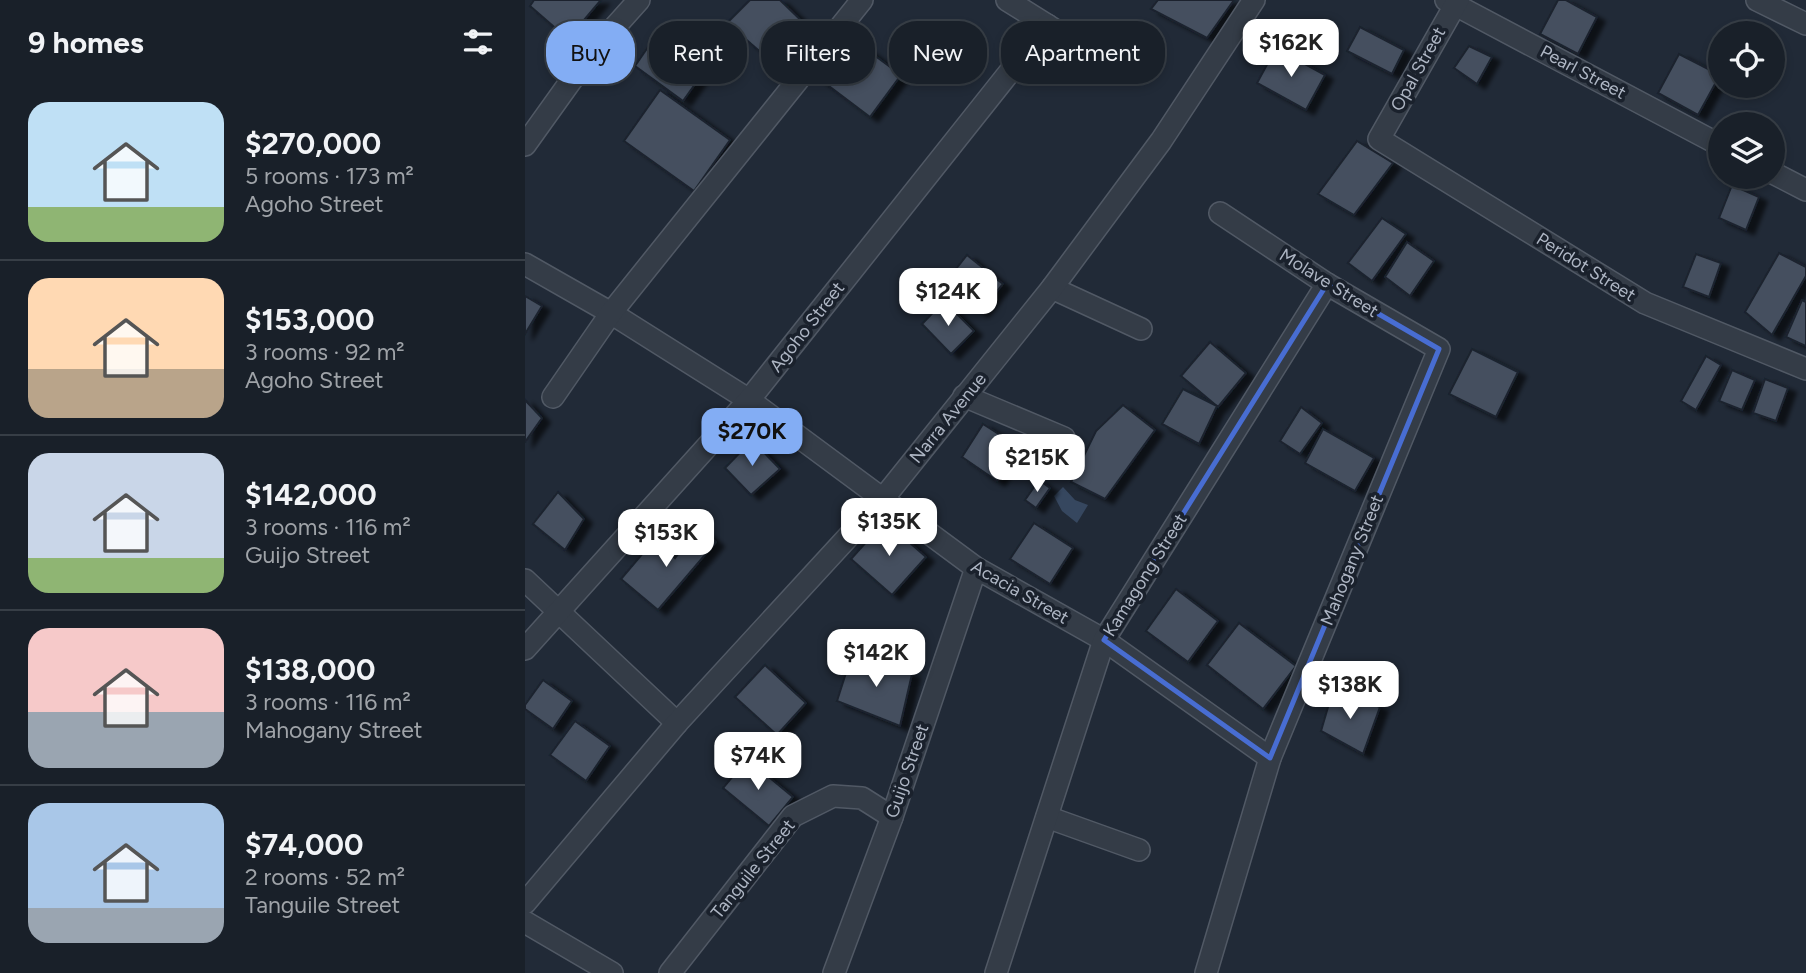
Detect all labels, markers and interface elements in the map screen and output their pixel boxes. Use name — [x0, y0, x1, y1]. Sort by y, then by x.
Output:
pin: $162K — [1242, 20, 1340, 79]
chip: Buy — [546, 21, 635, 84]
chip: Rent — [649, 21, 747, 84]
chip: Filters — [761, 21, 875, 84]
chip: New — [889, 21, 987, 84]
chip: Apartment — [1001, 21, 1165, 84]
map controls — [1708, 21, 1785, 189]
button: locate — [1708, 21, 1785, 98]
icon: filters — [459, 23, 497, 61]
street label: Opal Street — [1386, 23, 1450, 115]
text: 9 homes — [28, 24, 144, 61]
text: $162K — [1259, 28, 1323, 56]
street label: Pearl Street — [1536, 40, 1630, 104]
button: layers — [1708, 112, 1785, 189]
text: $270,000 — [245, 125, 381, 162]
icon: home — [84, 130, 168, 214]
text: 5 rooms · 173 m² — [245, 162, 414, 190]
text: Agoho Street — [245, 190, 384, 218]
street label: Peridot Street — [1532, 228, 1640, 306]
street label: Molave Street — [1275, 244, 1383, 322]
pin: $124K — [899, 268, 997, 328]
street label: Agoho Street — [765, 277, 849, 376]
text: $124K — [915, 277, 981, 305]
text: $153,000 — [245, 301, 374, 338]
icon: home — [84, 306, 168, 390]
text: 3 rooms · 92 m² — [245, 338, 405, 366]
text: Agoho Street — [245, 366, 384, 394]
street label: Narra Avenue — [905, 368, 991, 468]
pin: $270K — [703, 408, 801, 468]
text: $270K — [717, 417, 787, 445]
pin: $215K — [988, 434, 1086, 494]
text: $215K — [1005, 443, 1069, 471]
text: $142,000 — [245, 476, 377, 513]
icon: home — [84, 481, 168, 565]
street label: Mahogany Street — [1316, 491, 1388, 629]
pin: $135K — [840, 498, 938, 558]
text: $135K — [857, 507, 921, 535]
street label: Kamagong Street — [1098, 509, 1192, 641]
pin: $153K — [617, 510, 715, 569]
text: 3 rooms · 116 m² — [245, 513, 411, 541]
text: $153K — [634, 518, 698, 546]
text: Guijo Street — [245, 541, 370, 569]
street label: Acacia Street — [967, 555, 1073, 629]
pin: $142K — [827, 630, 925, 689]
text: $142K — [843, 638, 909, 666]
text: $138,000 — [245, 651, 375, 688]
icon: home — [84, 656, 168, 740]
pin: $138K — [1301, 662, 1399, 721]
text: $138K — [1318, 670, 1382, 698]
text: 3 rooms · 116 m² — [245, 688, 411, 716]
text: Mahogany Street — [245, 716, 422, 744]
street label: Guijo Street — [881, 721, 933, 821]
pin: $74K — [717, 732, 799, 792]
text: $74K — [730, 741, 786, 769]
street label: Tanguile Street — [706, 815, 800, 923]
text: $74,000 — [245, 826, 363, 863]
icon: home — [84, 831, 168, 915]
text: 2 rooms · 52 m² — [245, 863, 405, 891]
text: Tanguile Street — [245, 891, 400, 919]

